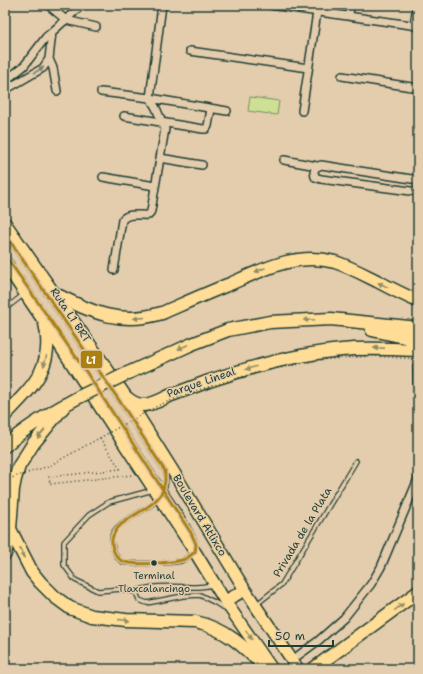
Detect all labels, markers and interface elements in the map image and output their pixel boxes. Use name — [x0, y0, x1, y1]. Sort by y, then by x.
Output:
one-way arrow — [33, 67, 45, 74]
one-way arrow — [253, 268, 265, 274]
one-way arrow — [377, 281, 388, 288]
street label: Ruta L1 BRT — [47, 285, 95, 346]
one-way arrow — [133, 314, 145, 321]
one-way arrow — [302, 317, 315, 323]
one-way arrow — [178, 344, 189, 350]
one-way arrow — [372, 345, 385, 351]
line badge: L1 — [80, 350, 103, 369]
text: L1 — [86, 353, 96, 368]
one-way arrow — [42, 355, 48, 367]
street label: Parque Lineal — [165, 364, 238, 401]
one-way arrow — [245, 365, 257, 371]
one-way arrow — [37, 429, 46, 439]
street label: Boulevard Atlixco — [169, 471, 230, 559]
street label: Privada de la Plata — [270, 484, 335, 580]
one-way arrow — [19, 547, 25, 559]
marker: Terminal Tlaxcalancingo — [149, 558, 159, 568]
place label: Terminal Tlaxcalancingo — [118, 569, 190, 595]
one-way arrow — [393, 602, 404, 611]
one-way arrow — [118, 616, 130, 623]
scale bar — [269, 622, 333, 648]
text: 50 m — [275, 628, 305, 644]
one-way arrow — [245, 630, 253, 641]

